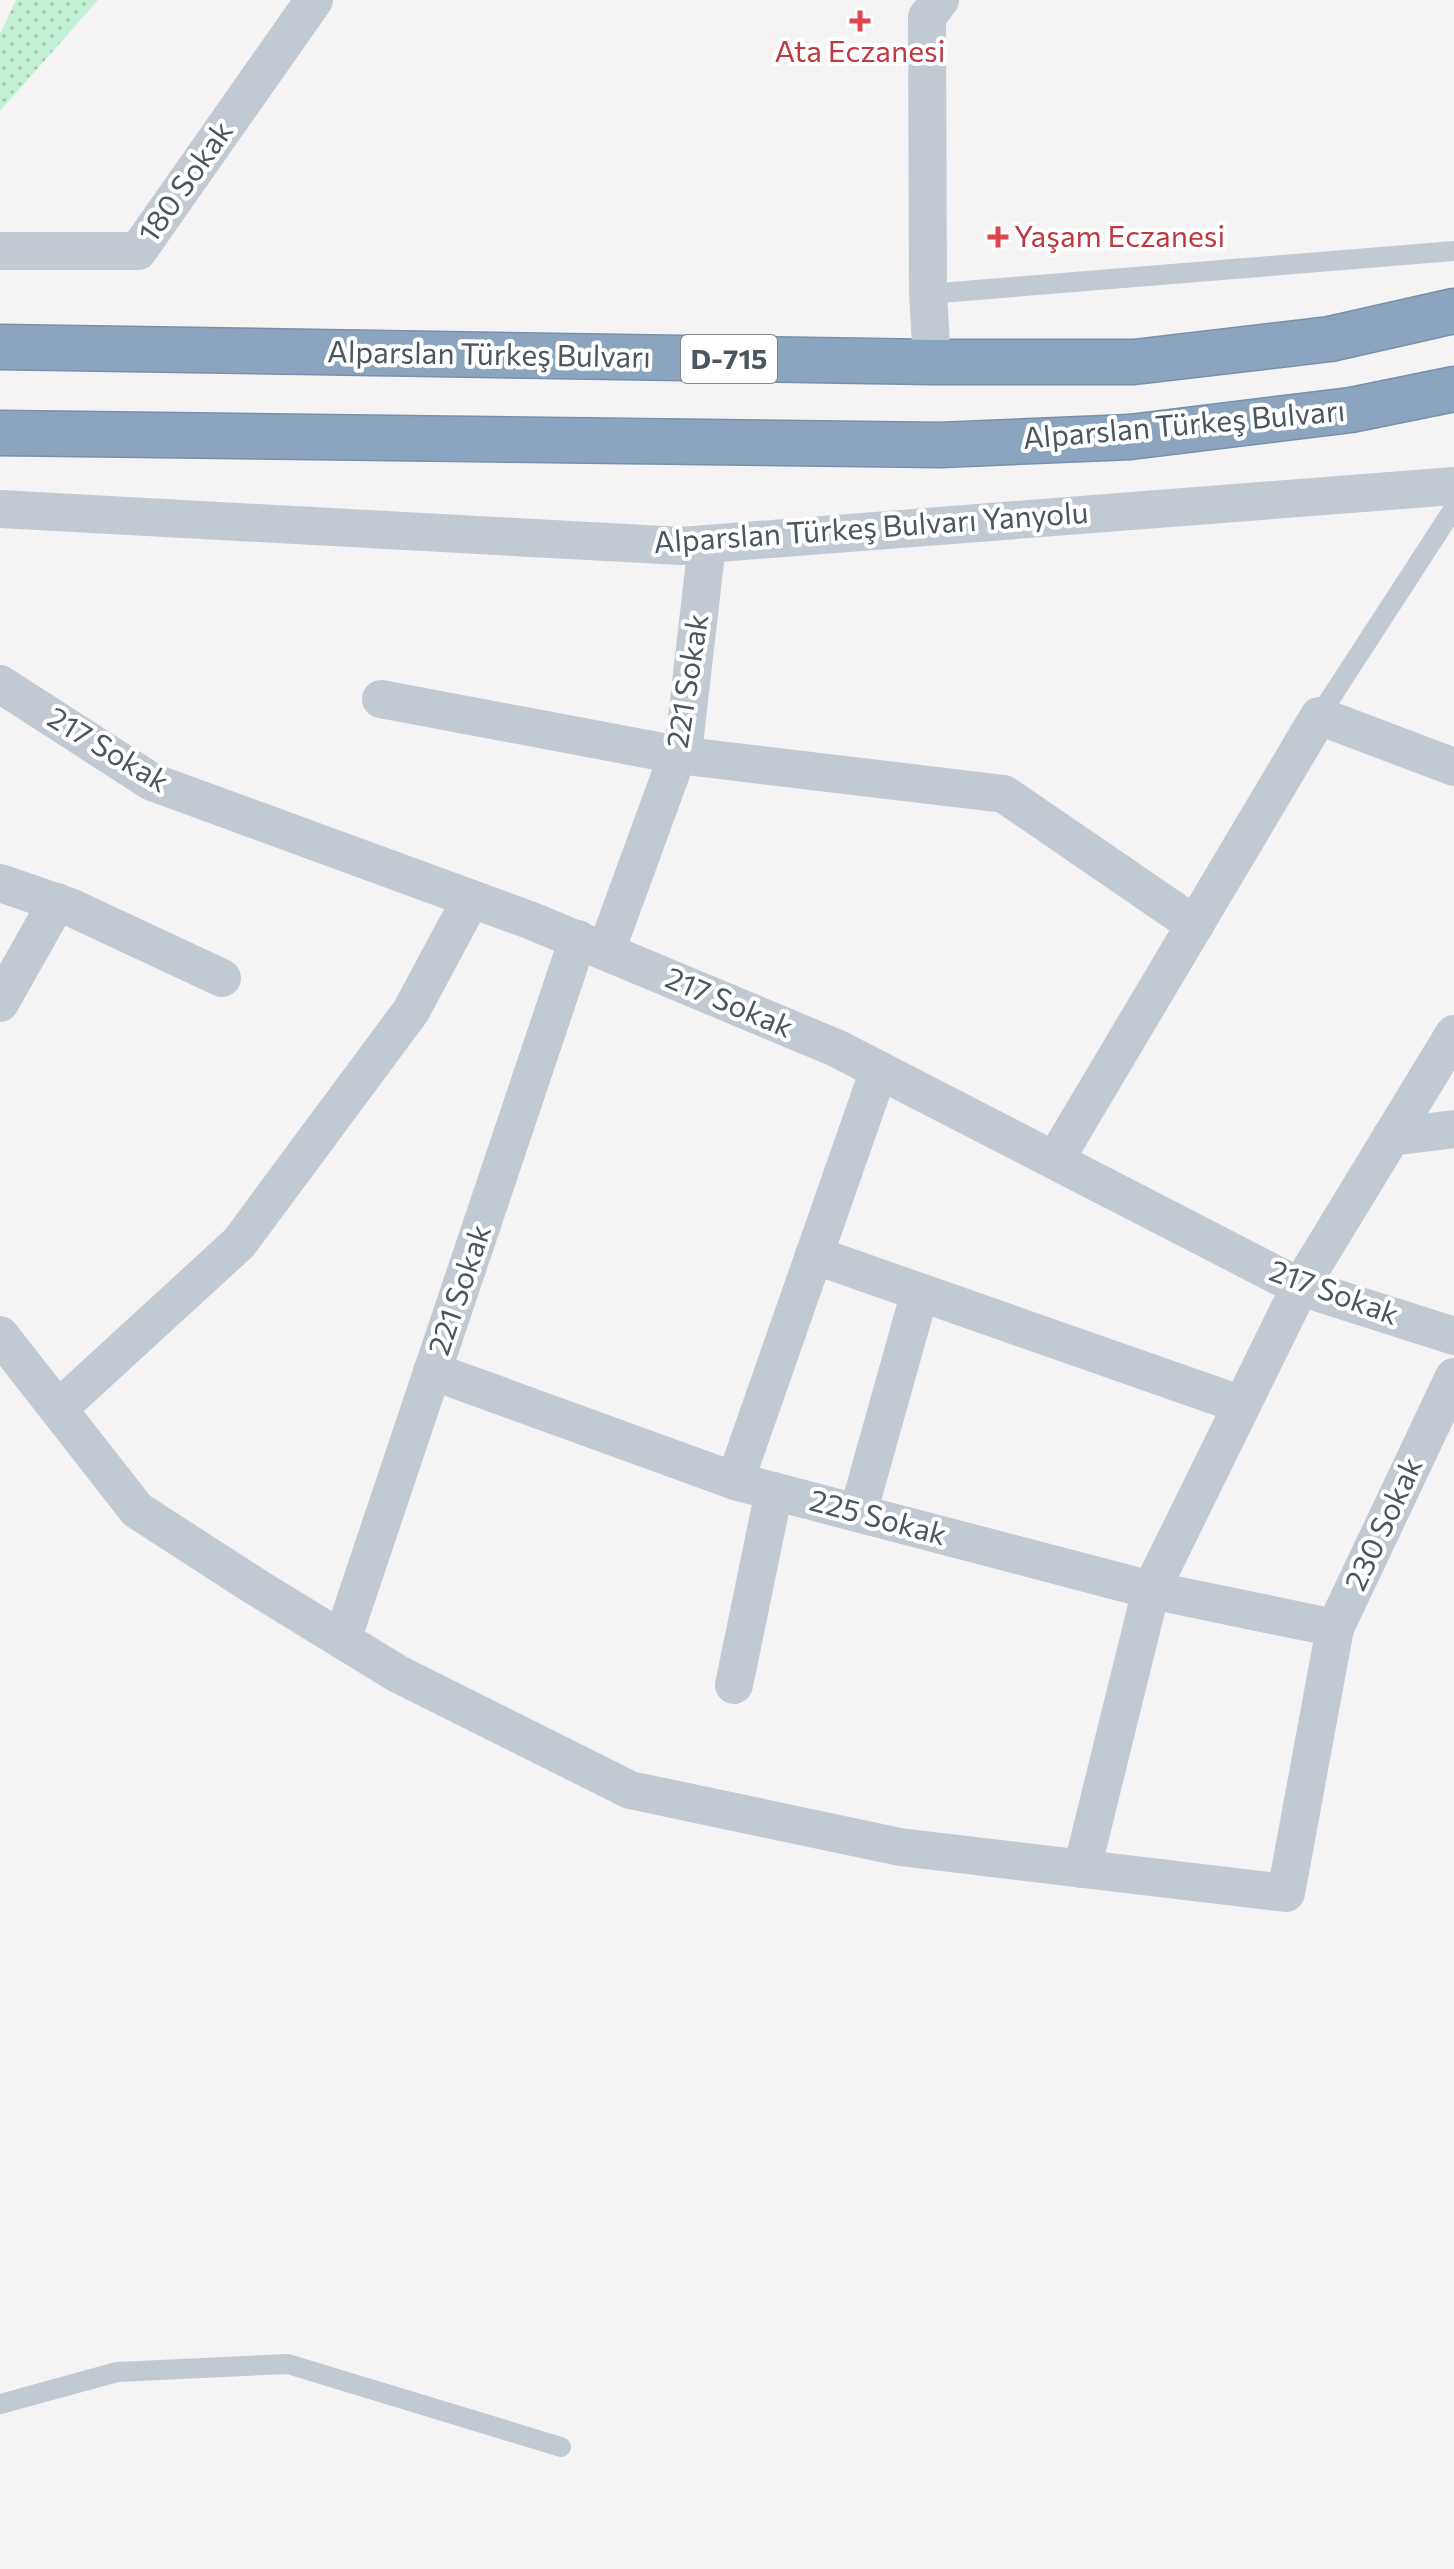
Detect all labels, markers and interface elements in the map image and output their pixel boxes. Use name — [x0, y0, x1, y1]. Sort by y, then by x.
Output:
marker: Ata Eczanesi — [851, 12, 869, 30]
place label: Ata Eczanesi — [775, 31, 945, 68]
street label: 180 Sokak — [129, 113, 239, 249]
place label: Yaşam Eczanesi — [1014, 216, 1225, 253]
marker: Yaşam Eczanesi — [989, 228, 1007, 246]
street label: Alparslan Türkeş Bulvarı — [327, 331, 651, 374]
road number: D-715 — [681, 335, 777, 383]
street label: Alparslan Türkeş Bulvarı — [1021, 390, 1347, 455]
street label: Alparslan Türkeş Bulvarı Yanyolu — [652, 492, 1089, 559]
street label: 221 Sokak — [657, 611, 714, 750]
street label: 217 Sokak — [42, 697, 177, 798]
street label: 217 Sokak — [661, 957, 799, 1044]
street label: 221 Sokak — [418, 1219, 497, 1359]
street label: 217 Sokak — [1265, 1250, 1405, 1331]
street label: 230 Sokak — [1335, 1450, 1429, 1595]
street label: 225 Sokak — [806, 1480, 951, 1552]

